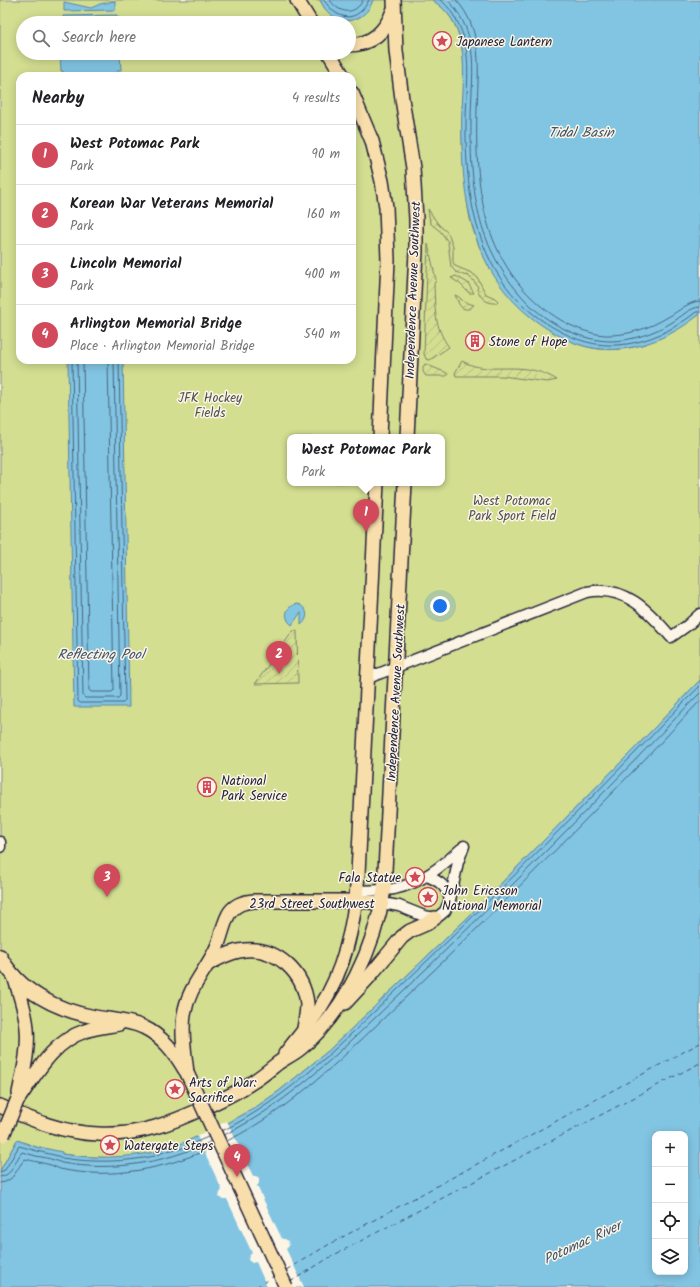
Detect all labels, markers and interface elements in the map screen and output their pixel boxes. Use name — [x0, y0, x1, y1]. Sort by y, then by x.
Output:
search box — [16, 16, 356, 60]
text: Search here — [62, 26, 136, 50]
icon: search — [30, 27, 52, 49]
place icon: Japanese Lantern — [431, 30, 453, 52]
place label: Japanese Lantern — [456, 32, 552, 53]
text: Nearby — [32, 85, 84, 112]
text: 4 results — [292, 88, 340, 109]
water label: Tidal Basin — [548, 122, 615, 144]
text: West Potomac Park — [70, 132, 199, 156]
text: 1 — [43, 144, 47, 165]
text: 90 m — [312, 144, 340, 165]
text: Park — [70, 156, 94, 177]
text: Korean War Veterans Memorial — [70, 192, 273, 216]
street label: Independence Avenue Southwest — [400, 200, 427, 379]
text: 2 — [41, 204, 49, 225]
text: 160 m — [307, 204, 340, 225]
text: Park — [70, 216, 94, 237]
text: Lincoln Memorial — [70, 252, 181, 276]
text: 3 — [41, 264, 49, 285]
text: 400 m — [304, 264, 340, 285]
text: Park — [70, 276, 94, 297]
text: Arlington Memorial Bridge — [70, 312, 242, 336]
text: 4 — [41, 324, 49, 345]
text: 540 m — [304, 324, 340, 345]
building icon: Stone of Hope — [464, 330, 486, 352]
place label: Stone of Hope — [489, 332, 568, 353]
text: Place · Arlington Memorial Bridge — [70, 336, 255, 357]
park label: JFK Hockey Fields — [178, 388, 243, 424]
popup — [287, 434, 445, 486]
text: West Potomac Park — [301, 438, 431, 462]
text: Park — [301, 462, 325, 483]
park label: West Potomac Park Sport Field — [468, 491, 556, 527]
pin: 1 — [353, 499, 379, 532]
your location — [430, 596, 450, 616]
street label: Independence Avenue Southwest — [381, 603, 412, 783]
pin: 2 — [266, 641, 292, 674]
water label: Reflecting Pool — [58, 644, 147, 666]
place label: National Park Service — [221, 771, 287, 807]
building icon: National Park Service — [196, 776, 218, 798]
pin: 3 — [94, 864, 120, 897]
place icon: Fala Statue — [404, 866, 426, 888]
place label: Fala Statue — [338, 868, 401, 889]
place label: John Ericsson National Memorial — [442, 881, 541, 917]
place icon: John Ericsson National Memorial — [417, 886, 439, 908]
street label: 23rd Street Southwest — [249, 894, 376, 915]
place label: Arts of War: Sacrifice — [189, 1073, 257, 1109]
place icon: Arts of War: Sacrifice — [164, 1078, 186, 1100]
map controls — [652, 1131, 688, 1275]
button: + — [652, 1131, 688, 1167]
place icon: Watergate Steps — [99, 1134, 121, 1156]
place label: Watergate Steps — [124, 1136, 214, 1157]
pin: 4 — [224, 1144, 250, 1177]
button: − — [652, 1167, 688, 1203]
button: locate — [652, 1203, 688, 1239]
water label: Potomac River — [540, 1214, 628, 1271]
button: layers — [652, 1239, 688, 1275]

